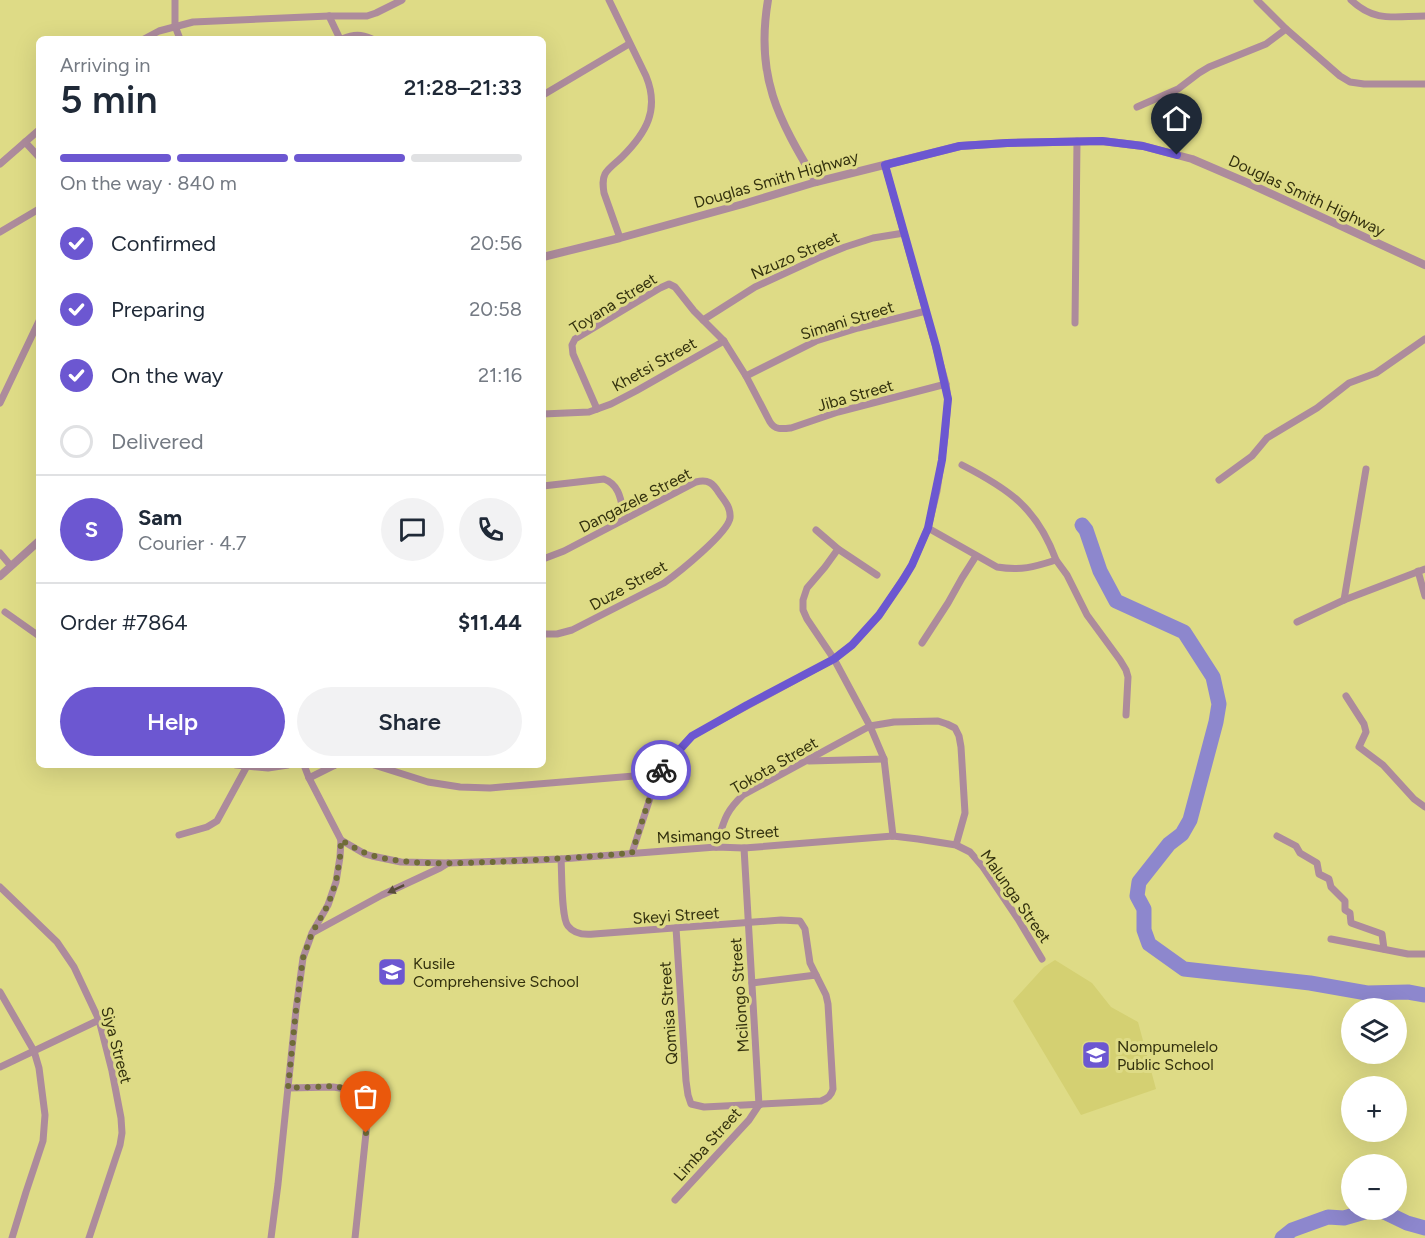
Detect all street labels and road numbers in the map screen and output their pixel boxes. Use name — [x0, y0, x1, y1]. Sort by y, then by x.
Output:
street label: Douglas Smith Highway — [692, 147, 861, 212]
street label: Douglas Smith Highway — [1225, 151, 1389, 240]
street label: Nzuzo Street — [748, 227, 842, 283]
street label: Toyana Street — [566, 269, 660, 338]
street label: Simani Street — [798, 297, 896, 344]
street label: Khetsi Street — [609, 333, 700, 395]
street label: Jiba Street — [815, 376, 895, 415]
street label: Dangazele Street — [576, 464, 694, 537]
street label: Duze Street — [586, 556, 670, 614]
street label: Tokota Street — [728, 733, 821, 798]
street label: Msimango Street — [656, 822, 780, 847]
street label: Malunga Street — [976, 846, 1055, 947]
street label: Skeyi Street — [632, 903, 720, 928]
street label: Mcilongo Street — [726, 937, 753, 1053]
street label: Qomisa Street — [655, 961, 682, 1065]
street label: Siya Street — [97, 1005, 136, 1086]
street label: Limba Street — [670, 1104, 745, 1185]

